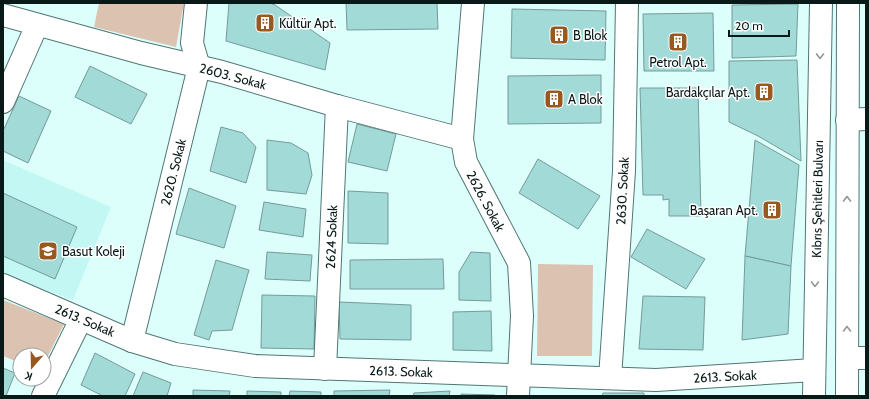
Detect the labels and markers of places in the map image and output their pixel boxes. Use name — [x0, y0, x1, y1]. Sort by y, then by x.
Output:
building icon: Kültür Apt. — [254, 12, 276, 34]
place label: Kültür Apt. — [279, 15, 337, 31]
building icon: B Blok — [548, 24, 570, 46]
place label: B Blok — [573, 27, 608, 43]
building icon: Petrol Apt. — [667, 31, 689, 53]
place label: Petrol Apt. — [649, 54, 707, 70]
building icon: Bardakçılar Apt. — [753, 81, 775, 103]
place label: Bardakçılar Apt. — [666, 84, 750, 100]
building icon: A Blok — [543, 88, 565, 110]
place label: A Blok — [568, 91, 603, 107]
building icon: Başaran Apt. — [761, 199, 783, 221]
place label: Başaran Apt. — [690, 202, 758, 218]
school or university icon: Basut Koleji — [37, 240, 59, 262]
place label: Basut Koleji — [62, 243, 125, 260]

